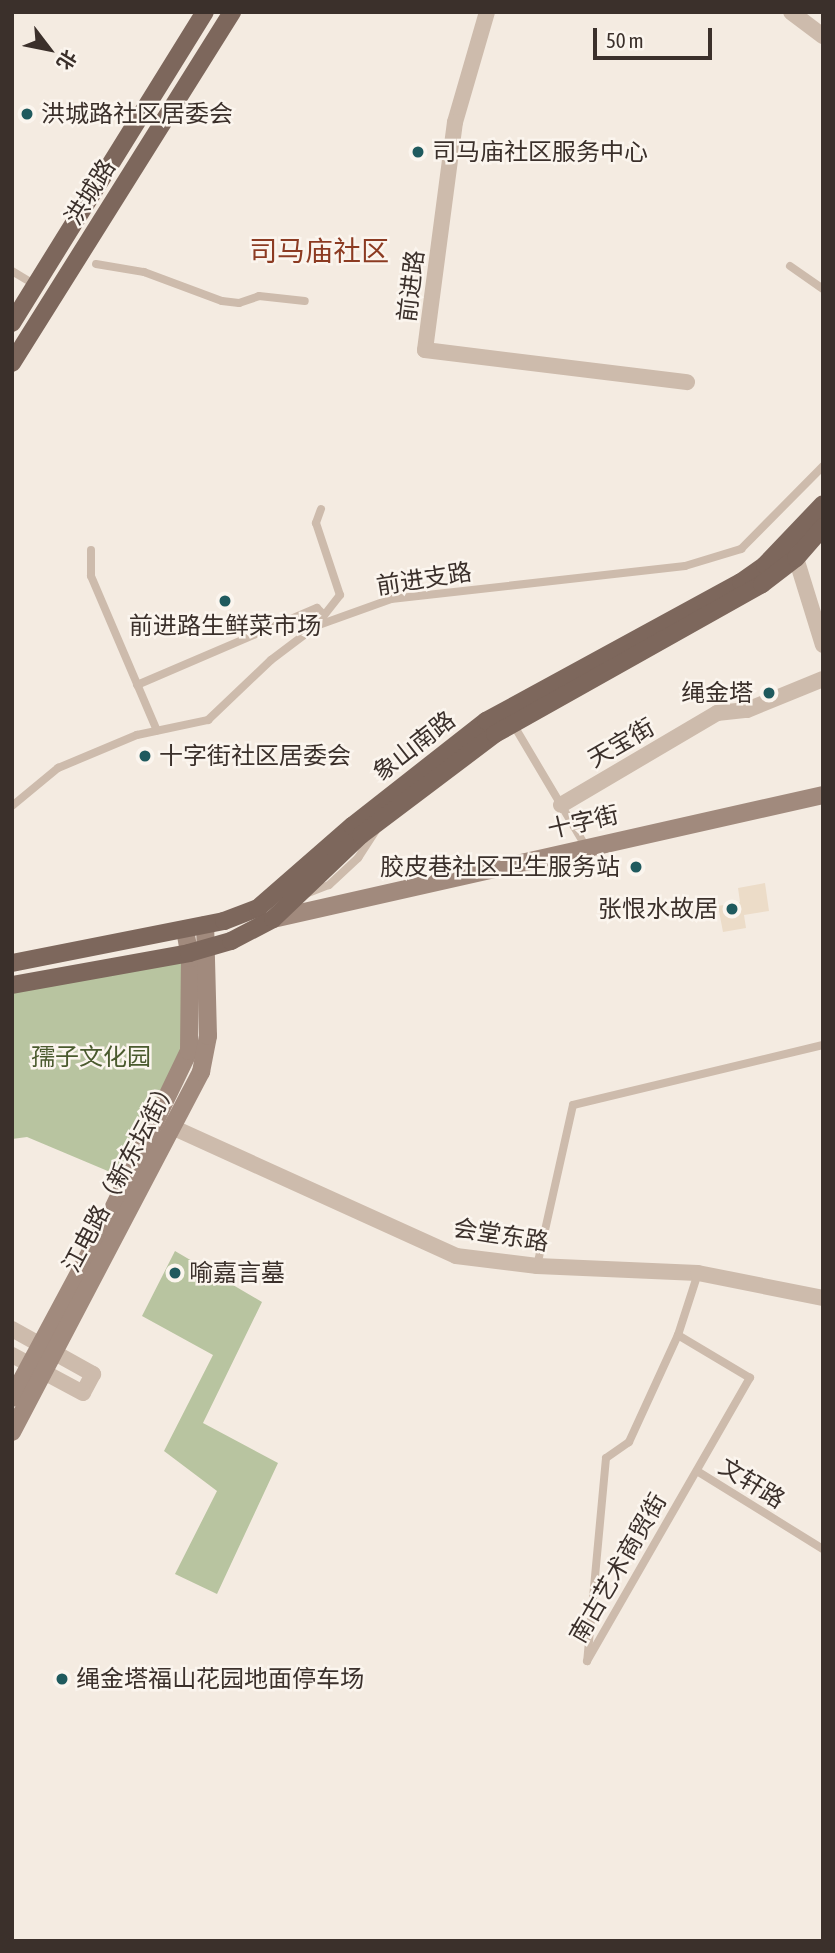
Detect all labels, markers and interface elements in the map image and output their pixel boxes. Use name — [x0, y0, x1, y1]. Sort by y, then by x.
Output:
north arrow — [14, 14, 84, 84]
scale bar — [597, 14, 716, 58]
text: 50 m — [606, 28, 644, 52]
text: 北 — [52, 46, 81, 74]
place label: 洪城路社区居委会 — [41, 100, 233, 128]
marker: 洪城路社区居委会 — [19, 106, 35, 122]
place label: 司马庙社区服务中心 — [432, 138, 648, 166]
marker: 司马庙社区服务中心 — [410, 144, 426, 160]
street label: 洪城路 — [59, 154, 121, 230]
district label: 司马庙社区 — [249, 234, 389, 268]
street label: 前进路 — [392, 249, 430, 323]
street label: 前进支路 — [374, 557, 474, 601]
marker: 前进路生鲜菜市场 — [217, 593, 233, 609]
place label: 前进路生鲜菜市场 — [129, 612, 321, 640]
place label: 绳金塔 — [681, 679, 753, 707]
marker: 绳金塔 — [759, 683, 779, 703]
street label: 象山南路 — [367, 705, 461, 787]
street label: 天宝街 — [583, 713, 659, 773]
place label: 十字街社区居委会 — [159, 742, 351, 770]
marker: 十字街社区居委会 — [137, 748, 153, 764]
street label: 十字街 — [545, 800, 621, 844]
place label: 胶皮巷社区卫生服务站 — [380, 853, 620, 881]
marker: 胶皮巷社区卫生服务站 — [626, 857, 646, 877]
place label: 张恨水故居 — [598, 895, 718, 923]
marker: 张恨水故居 — [724, 901, 740, 917]
park label: 孺子文化园 — [31, 1043, 151, 1071]
street label: 江电路（新东坛街） — [57, 1073, 183, 1277]
street label: 会堂东路 — [451, 1213, 551, 1257]
place label: 喻嘉言墓 — [189, 1259, 285, 1287]
marker: 喻嘉言墓 — [167, 1265, 183, 1281]
street label: 文轩路 — [714, 1452, 790, 1514]
street label: 南古艺术商贸街 — [564, 1488, 672, 1648]
place label: 绳金塔福山花园地面停车场 — [76, 1665, 364, 1693]
marker: 绳金塔福山花园地面停车场 — [54, 1671, 70, 1687]

